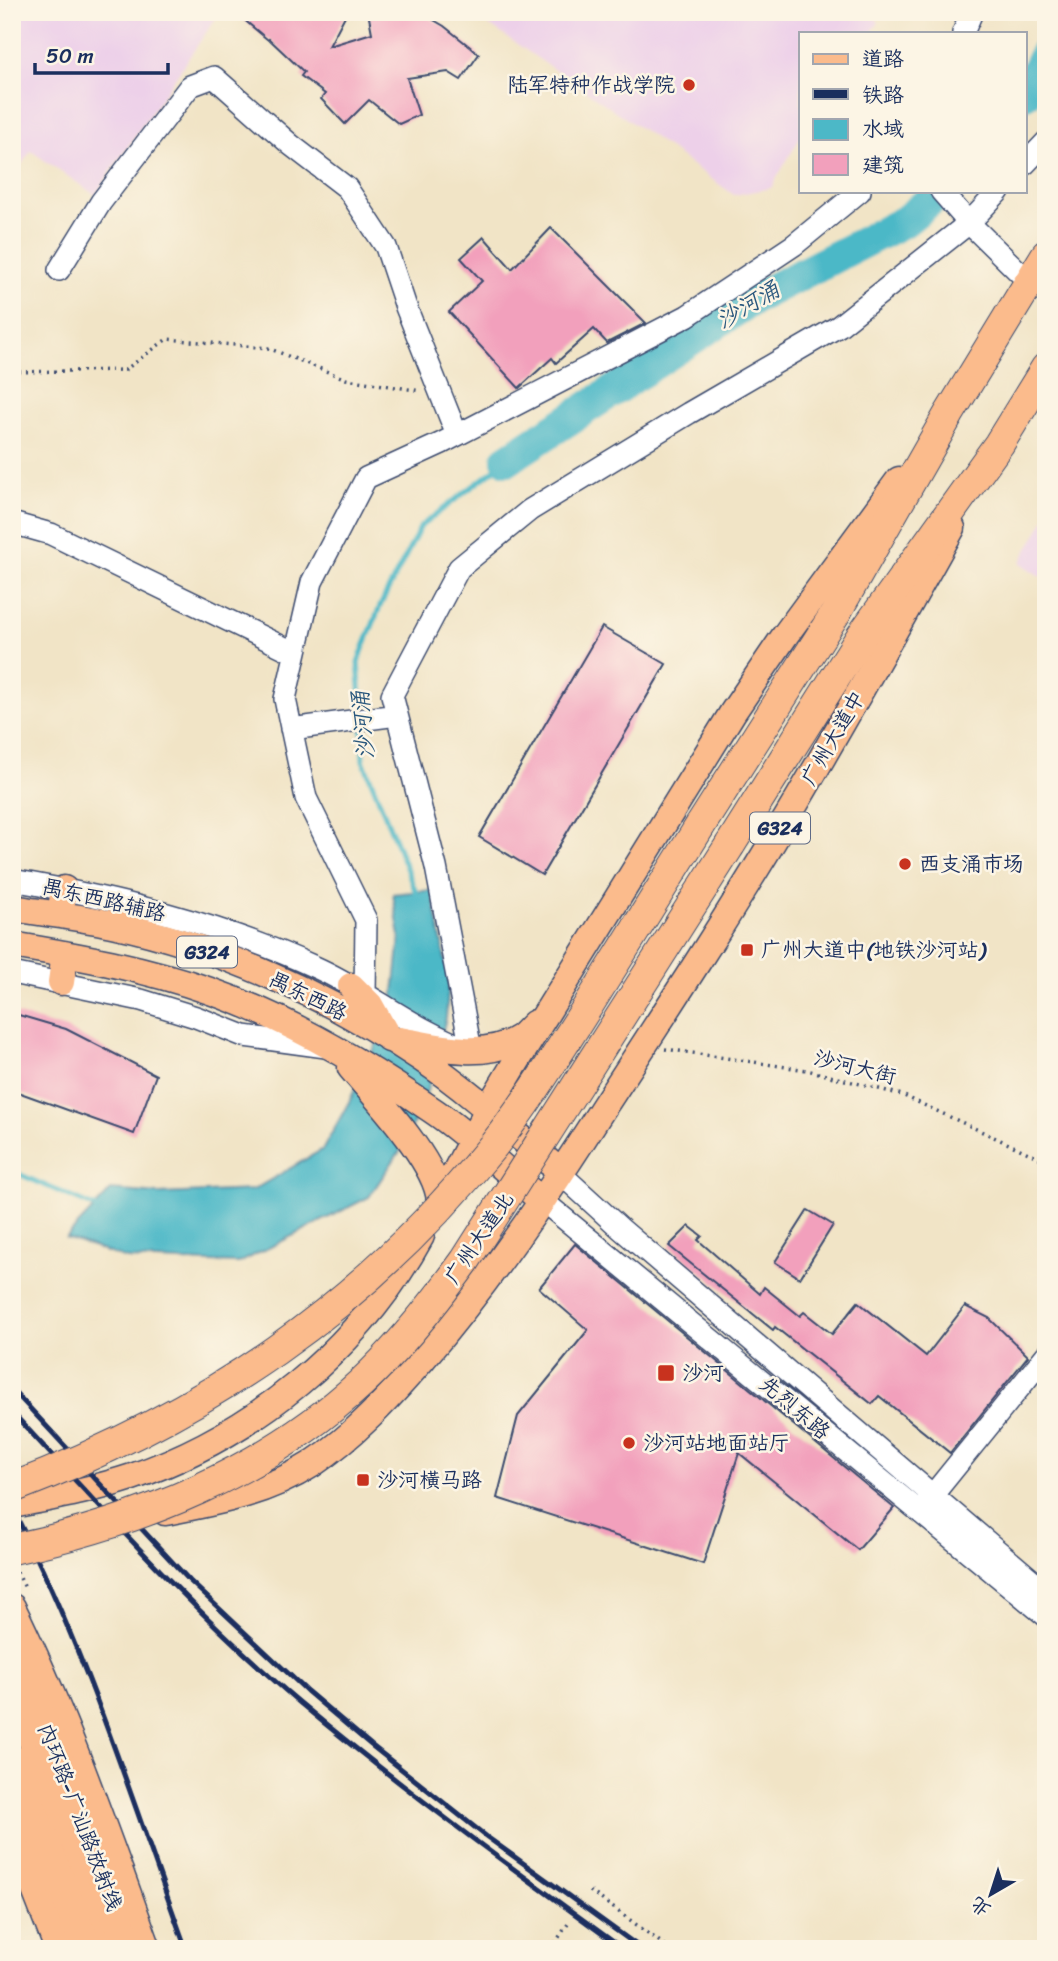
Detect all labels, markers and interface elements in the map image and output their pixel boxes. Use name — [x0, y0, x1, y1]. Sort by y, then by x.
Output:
scale bar — [35, 32, 168, 76]
legend — [799, 32, 1026, 192]
text: 50 m — [46, 37, 94, 75]
text: 道路 — [862, 40, 904, 78]
place label: 陆军特种作战学院 — [507, 66, 675, 104]
text: 铁路 — [862, 76, 904, 114]
marker: 陆军特种作战学院 — [681, 77, 697, 93]
text: 水域 — [862, 110, 904, 148]
text: 建筑 — [862, 146, 904, 184]
water label: 沙河涌 — [708, 269, 789, 340]
street label: 广州大道中 — [790, 683, 876, 793]
water label: 沙河涌 — [339, 688, 386, 761]
road number: G324 — [750, 813, 810, 844]
place label: 西支涌市场 — [919, 845, 1024, 883]
marker: 西支涌市场 — [897, 856, 913, 872]
street label: 禺东西路辅路 — [38, 867, 170, 933]
place label: 广州大道中(地铁沙河站) — [761, 931, 987, 969]
road number: G324 — [177, 936, 237, 968]
marker: 广州大道中(地铁沙河站) — [739, 942, 755, 958]
street label: 禺东西路 — [262, 961, 354, 1031]
street label: 沙河大街 — [810, 1038, 900, 1096]
street label: 广州大道北 — [434, 1184, 524, 1292]
place label: 沙河 — [682, 1354, 724, 1392]
marker: 沙河 — [656, 1363, 676, 1383]
street label: 先烈东路 — [751, 1366, 839, 1450]
place label: 沙河站地面站厅 — [643, 1424, 790, 1462]
marker: 沙河站地面站厅 — [621, 1435, 637, 1451]
place label: 沙河横马路 — [377, 1461, 482, 1499]
marker: 沙河横马路 — [355, 1472, 371, 1488]
street label: 内环路-广汕路放射线 — [27, 1717, 133, 1917]
north arrow — [956, 1860, 1026, 1930]
text: 北 — [963, 1888, 998, 1926]

